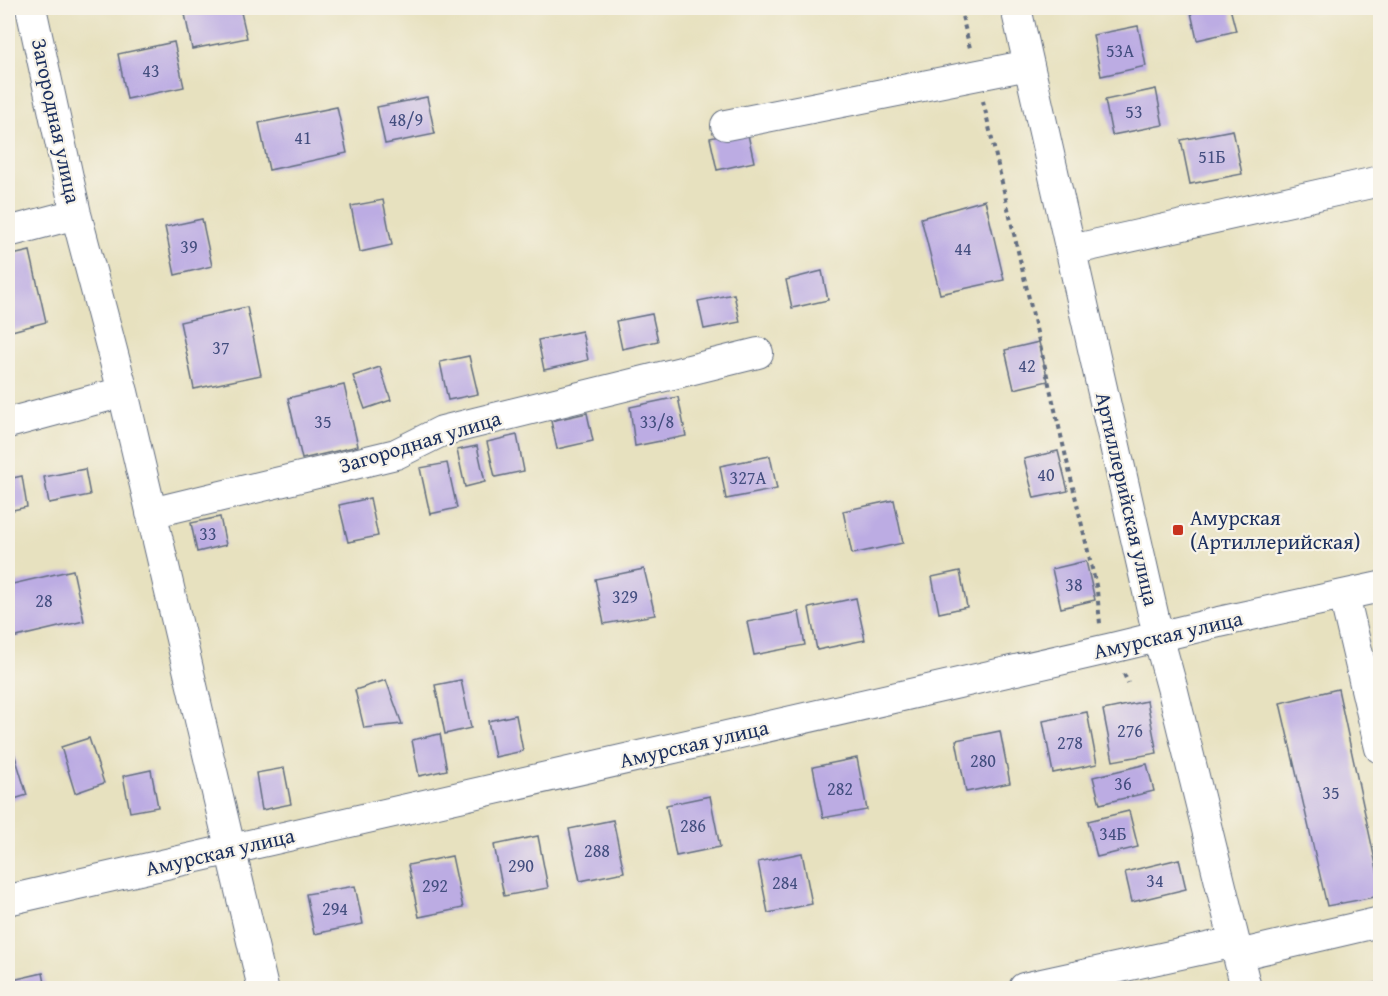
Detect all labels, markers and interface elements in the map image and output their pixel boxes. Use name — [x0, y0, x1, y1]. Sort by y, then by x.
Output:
street label: Загородная улица — [24, 35, 89, 206]
house number: 53А — [1106, 37, 1134, 64]
house number: 43 — [142, 57, 160, 84]
house number: 53 — [1125, 98, 1143, 125]
house number: 48/9 — [389, 106, 423, 133]
house number: 41 — [294, 124, 312, 151]
house number: 51Б — [1198, 143, 1226, 170]
house number: 39 — [180, 233, 198, 260]
house number: 44 — [954, 235, 972, 262]
house number: 37 — [212, 334, 230, 361]
house number: 42 — [1018, 352, 1036, 379]
street label: Артиллерийская улица — [1088, 389, 1167, 609]
street label: Загородная улица — [335, 402, 505, 481]
house number: 35 — [314, 408, 332, 435]
house number: 33/8 — [640, 408, 674, 435]
house number: 40 — [1037, 461, 1055, 488]
house number: 327А — [730, 464, 767, 491]
place label: Амурская (Артиллерийская) — [1190, 502, 1360, 557]
house number: 33 — [199, 520, 217, 547]
marker: Амурская (Артиллерийская) — [1171, 523, 1185, 537]
house number: 38 — [1065, 571, 1083, 598]
house number: 329 — [612, 583, 638, 610]
house number: 28 — [35, 587, 53, 614]
street label: Амурская улица — [1090, 602, 1245, 667]
street label: Амурская улица — [616, 711, 771, 776]
house number: 276 — [1117, 717, 1143, 744]
house number: 278 — [1057, 729, 1083, 756]
house number: 280 — [970, 747, 996, 774]
house number: 36 — [1114, 770, 1132, 797]
house number: 282 — [827, 775, 853, 802]
house number: 35 — [1322, 779, 1340, 806]
house number: 286 — [680, 812, 706, 839]
street label: Амурская улица — [142, 819, 297, 884]
house number: 34Б — [1099, 820, 1127, 847]
house number: 288 — [584, 837, 610, 864]
house number: 290 — [508, 852, 534, 879]
house number: 34 — [1146, 867, 1164, 894]
house number: 284 — [772, 869, 798, 896]
house number: 292 — [422, 872, 448, 899]
house number: 294 — [322, 895, 348, 922]

